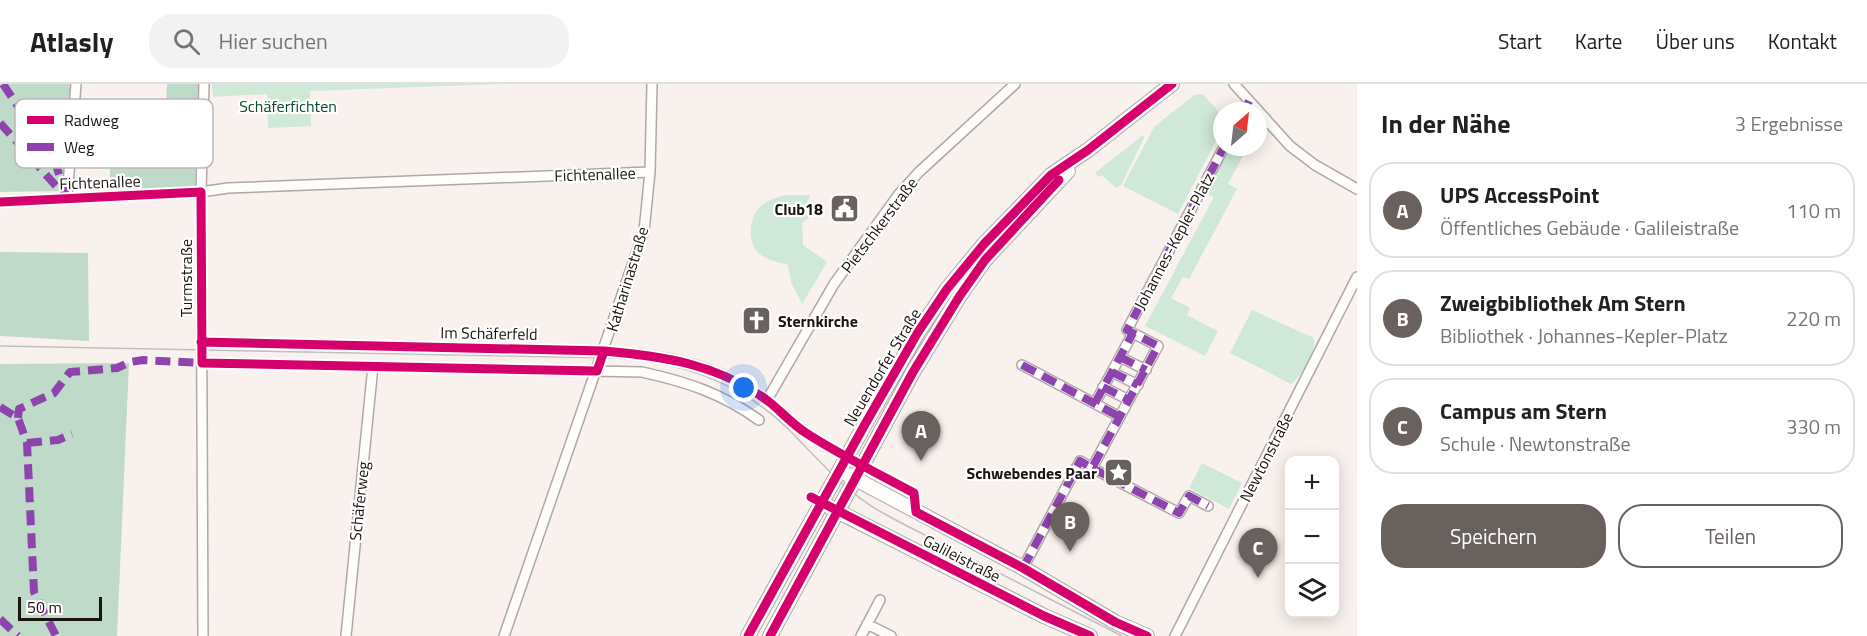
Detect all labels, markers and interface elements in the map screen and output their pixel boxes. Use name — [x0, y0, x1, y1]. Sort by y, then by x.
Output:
search box — [149, 14, 569, 68]
text: Atlasly — [30, 20, 113, 63]
text: Hier suchen — [218, 24, 328, 58]
icon: search — [170, 25, 203, 58]
text: Start — [1498, 25, 1542, 57]
text: Karte — [1575, 25, 1622, 57]
text: Über uns — [1655, 25, 1735, 57]
text: Kontakt — [1768, 25, 1837, 57]
park label: Schäferfichten — [239, 94, 337, 118]
legend — [15, 99, 213, 168]
north arrow — [1213, 102, 1267, 156]
text: In der Nähe — [1381, 104, 1510, 143]
text: Radweg — [64, 108, 119, 132]
text: 3 Ergebnisse — [1735, 108, 1843, 139]
text: Weg — [64, 135, 94, 159]
street label: Fichtenallee — [554, 161, 636, 187]
street label: Johannes-Kepler-Platz — [1128, 168, 1220, 314]
street label: Fichtenallee — [59, 169, 141, 195]
street label: Pietschkerstraße — [835, 172, 923, 278]
text: UPS AccessPoint — [1440, 178, 1599, 212]
public building icon: Club18 — [828, 193, 860, 225]
text: A — [1396, 195, 1409, 226]
text: 110 m — [1786, 195, 1841, 226]
place label: Club18 — [775, 197, 823, 221]
text: Öffentliches Gebäude · Galileistraße — [1440, 212, 1739, 243]
street label: Katharinastraße — [600, 223, 654, 335]
street label: Turmstraße — [174, 239, 198, 317]
text: Zweigbibliothek Am Stern — [1440, 286, 1686, 320]
text: B — [1396, 303, 1409, 334]
text: 220 m — [1786, 303, 1841, 334]
street label: Neuendorfer Straße — [837, 304, 927, 430]
church icon: Sternkirche — [741, 305, 773, 337]
place label: Sternkirche — [778, 309, 858, 333]
street label: Im Schäferfeld — [440, 320, 538, 346]
text: Bibliothek · Johannes-Kepler-Platz — [1440, 320, 1728, 351]
your location — [729, 373, 758, 402]
text: Campus am Stern — [1440, 394, 1607, 428]
street label: Newtonstraße — [1233, 408, 1299, 506]
text: C — [1397, 411, 1408, 442]
text: 330 m — [1786, 411, 1841, 442]
pin: A — [902, 412, 940, 461]
text: Schule · Newtonstraße — [1440, 428, 1631, 459]
map controls — [1285, 456, 1339, 618]
button: + — [1285, 456, 1339, 510]
place icon: Schwebendes Paar — [1102, 457, 1134, 489]
street label: Schäferweg — [343, 460, 375, 542]
place label: Schwebendes Paar — [966, 461, 1097, 485]
pin: B — [1050, 502, 1090, 552]
button: Speichern — [1381, 504, 1606, 568]
button: Teilen — [1618, 504, 1843, 568]
button: − — [1285, 510, 1339, 564]
street label: Galileistraße — [919, 528, 1005, 588]
pin: C — [1238, 528, 1278, 578]
button: layers — [1285, 564, 1339, 618]
scale bar — [18, 594, 102, 622]
text: 50 m — [27, 595, 62, 619]

